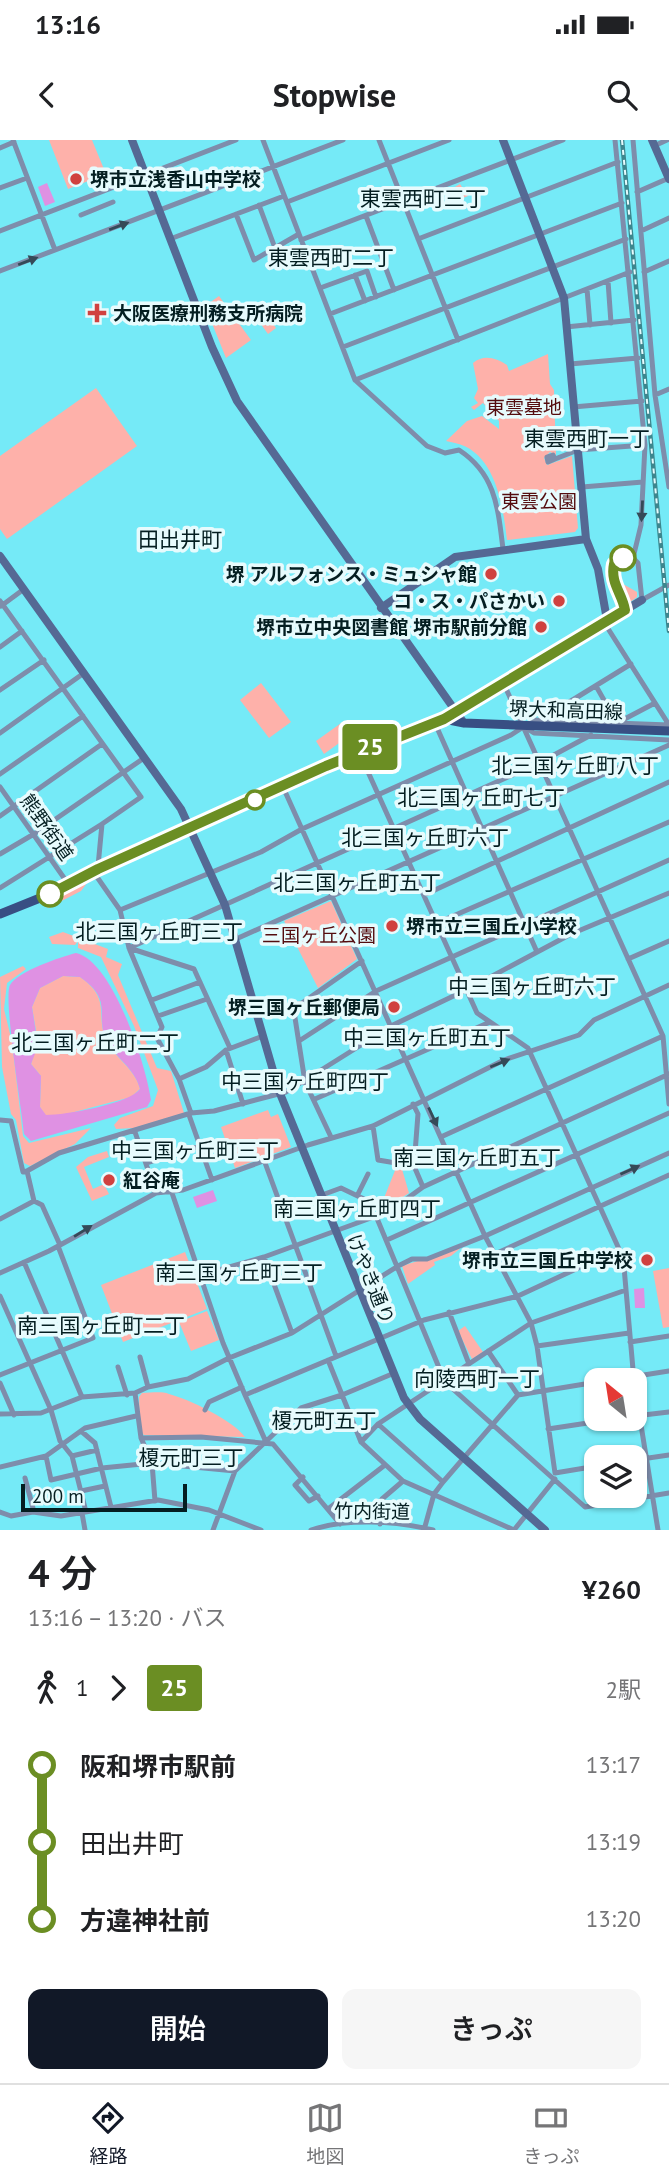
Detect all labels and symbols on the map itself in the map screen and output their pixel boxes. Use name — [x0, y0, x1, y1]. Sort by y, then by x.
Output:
place label: 堺市立浅香山中学校 — [90, 167, 261, 191]
marker: 堺市立浅香山中学校 — [68, 171, 84, 187]
district label: 東雲西町三丁 — [360, 185, 486, 212]
one-way arrow — [108, 220, 129, 231]
district label: 東雲西町二丁 — [268, 244, 394, 271]
one-way arrow — [17, 255, 38, 266]
place label: 大阪医療刑務支所病院 — [113, 301, 303, 325]
marker: 大阪医療刑務支所病院 — [87, 303, 107, 323]
park label: 東雲墓地 — [486, 395, 562, 419]
district label: 東雲西町一丁 — [524, 425, 650, 452]
park label: 東雲公園 — [501, 489, 577, 513]
one-way arrow — [636, 501, 647, 523]
district label: 田出井町 — [138, 526, 222, 553]
unlabelled marker — [610, 545, 636, 571]
place label: 堺 アルフォンス・ミュシャ館 — [226, 562, 477, 586]
marker: 堺 アルフォンス・ミュシャ館 — [483, 566, 499, 582]
place label: コ・ス・パさかい — [393, 589, 545, 613]
marker: コ・ス・パさかい — [551, 593, 567, 609]
place label: 堺市立中央図書館 堺市駅前分館 — [256, 615, 527, 639]
marker: 堺市立中央図書館 堺市駅前分館 — [533, 619, 549, 635]
street label: 堺大和高田線 — [509, 696, 623, 724]
line badge: 25 — [338, 724, 402, 770]
district label: 北三国ヶ丘町八丁 — [491, 752, 659, 779]
district label: 北三国ヶ丘町七丁 — [397, 784, 565, 811]
street label: 熊野街道 — [15, 789, 79, 865]
unlabelled marker — [245, 790, 265, 810]
district label: 北三国ヶ丘町六丁 — [341, 824, 509, 851]
district label: 北三国ヶ丘町五丁 — [273, 869, 441, 896]
unlabelled marker — [37, 881, 63, 907]
place label: 堺市立三国丘小学校 — [406, 914, 577, 938]
district label: 北三国ヶ丘町三丁 — [75, 918, 243, 945]
marker: 堺市立三国丘小学校 — [384, 918, 400, 934]
park label: 三国ヶ丘公園 — [262, 923, 376, 947]
district label: 中三国ヶ丘町六丁 — [448, 973, 616, 1000]
place label: 堺三国ヶ丘郵便局 — [228, 995, 380, 1019]
marker: 堺三国ヶ丘郵便局 — [386, 999, 402, 1015]
district label: 中三国ヶ丘町五丁 — [343, 1024, 511, 1051]
district label: 北三国ヶ丘町二丁 — [11, 1029, 179, 1056]
one-way arrow — [489, 1057, 510, 1068]
district label: 中三国ヶ丘町四丁 — [221, 1068, 389, 1095]
one-way arrow — [428, 1106, 439, 1127]
district label: 中三国ヶ丘町三丁 — [111, 1137, 279, 1164]
district label: 南三国ヶ丘町五丁 — [393, 1144, 561, 1171]
one-way arrow — [620, 1164, 640, 1176]
place label: 紅谷庵 — [123, 1168, 180, 1192]
marker: 紅谷庵 — [101, 1172, 117, 1188]
district label: 南三国ヶ丘町四丁 — [273, 1195, 441, 1222]
one-way arrow — [73, 1225, 92, 1238]
street label: けやき通り — [342, 1230, 400, 1328]
place label: 堺市立三国丘中学校 — [462, 1248, 633, 1272]
marker: 堺市立三国丘中学校 — [639, 1252, 655, 1268]
district label: 南三国ヶ丘町三丁 — [155, 1259, 323, 1286]
district label: 南三国ヶ丘町二丁 — [17, 1312, 185, 1339]
district label: 向陵西町一丁 — [414, 1365, 540, 1392]
north arrow — [584, 1368, 648, 1432]
district label: 榎元町五丁 — [272, 1407, 377, 1434]
district label: 榎元町三丁 — [139, 1444, 244, 1471]
scale bar — [21, 1481, 187, 1513]
street label: 竹内街道 — [334, 1498, 410, 1524]

